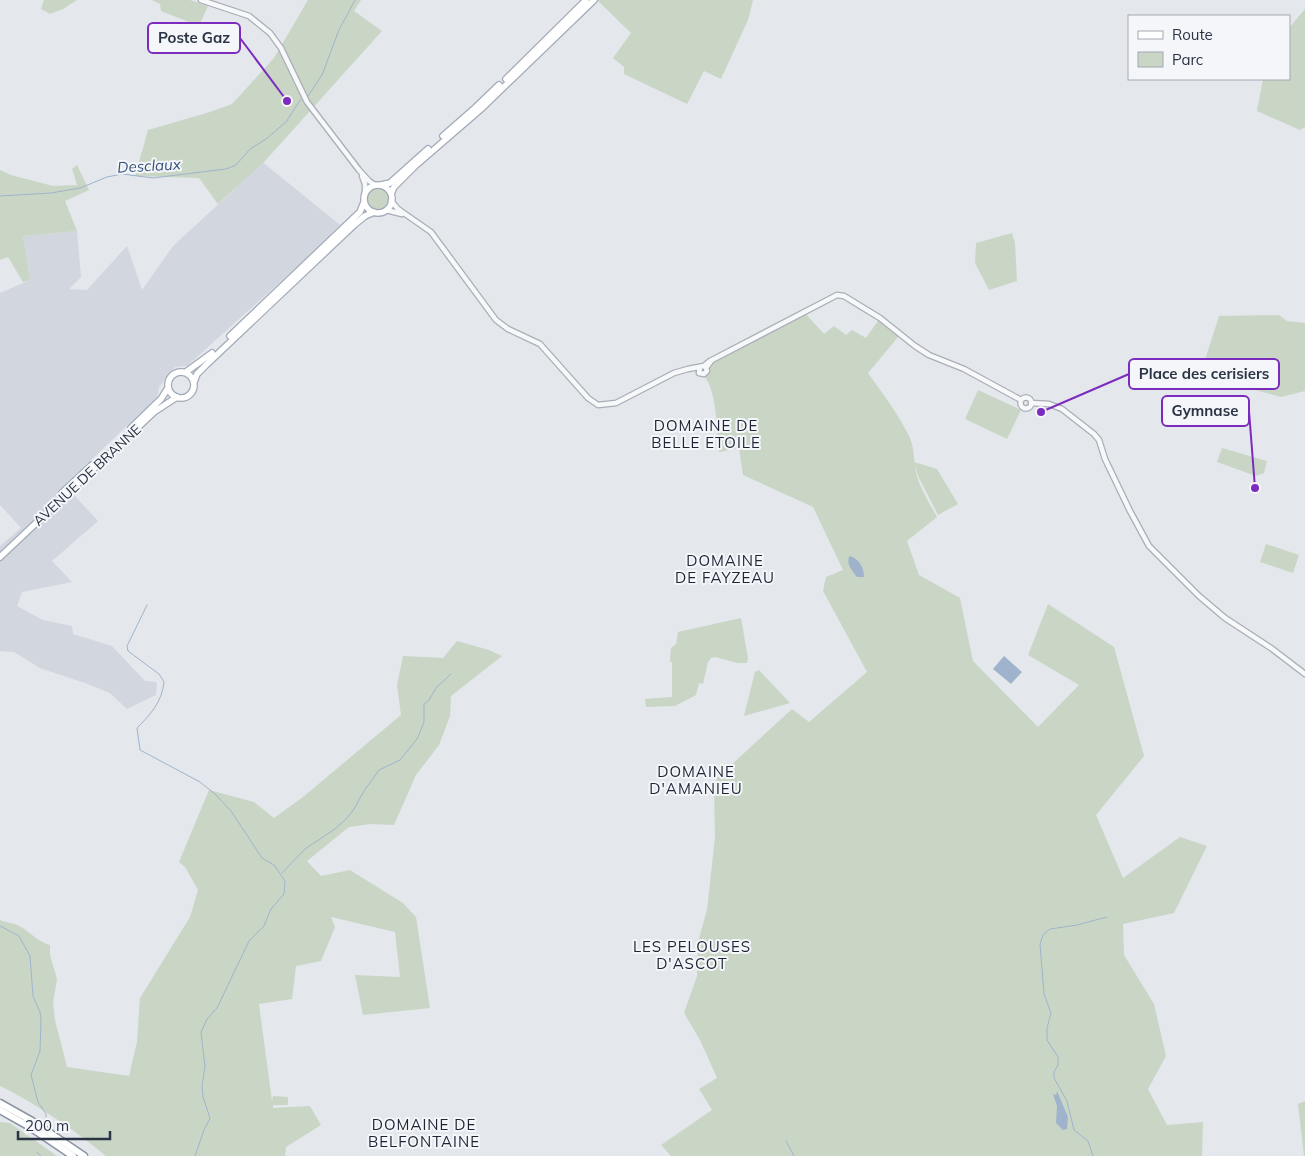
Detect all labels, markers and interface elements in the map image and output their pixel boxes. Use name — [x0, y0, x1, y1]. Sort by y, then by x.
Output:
legend — [1128, 15, 1290, 80]
callout: Poste Gaz — [148, 23, 240, 53]
text: Route — [1172, 25, 1213, 44]
text: Poste Gaz — [158, 28, 230, 47]
text: Parc — [1172, 50, 1203, 69]
water label: Desclaux — [117, 154, 182, 177]
callout: Place des cerisiers — [1129, 359, 1279, 389]
text: Place des cerisiers — [1139, 364, 1269, 383]
callout: Gymnase — [1162, 396, 1249, 426]
text: Gymnase — [1172, 401, 1238, 420]
district label: DOMAINE DE BELLE ETOILE — [651, 416, 761, 452]
street label: AVENUE DE BRANNE — [29, 420, 145, 530]
district label: DOMAINE DE FAYZEAU — [675, 551, 775, 587]
district label: DOMAINE D'AMANIEU — [649, 762, 743, 798]
district label: LES PELOUSES D'ASCOT — [633, 937, 751, 973]
scale bar — [18, 1108, 110, 1140]
district label: DOMAINE DE BELFONTAINE — [368, 1115, 480, 1151]
text: 200 m — [25, 1116, 69, 1135]

